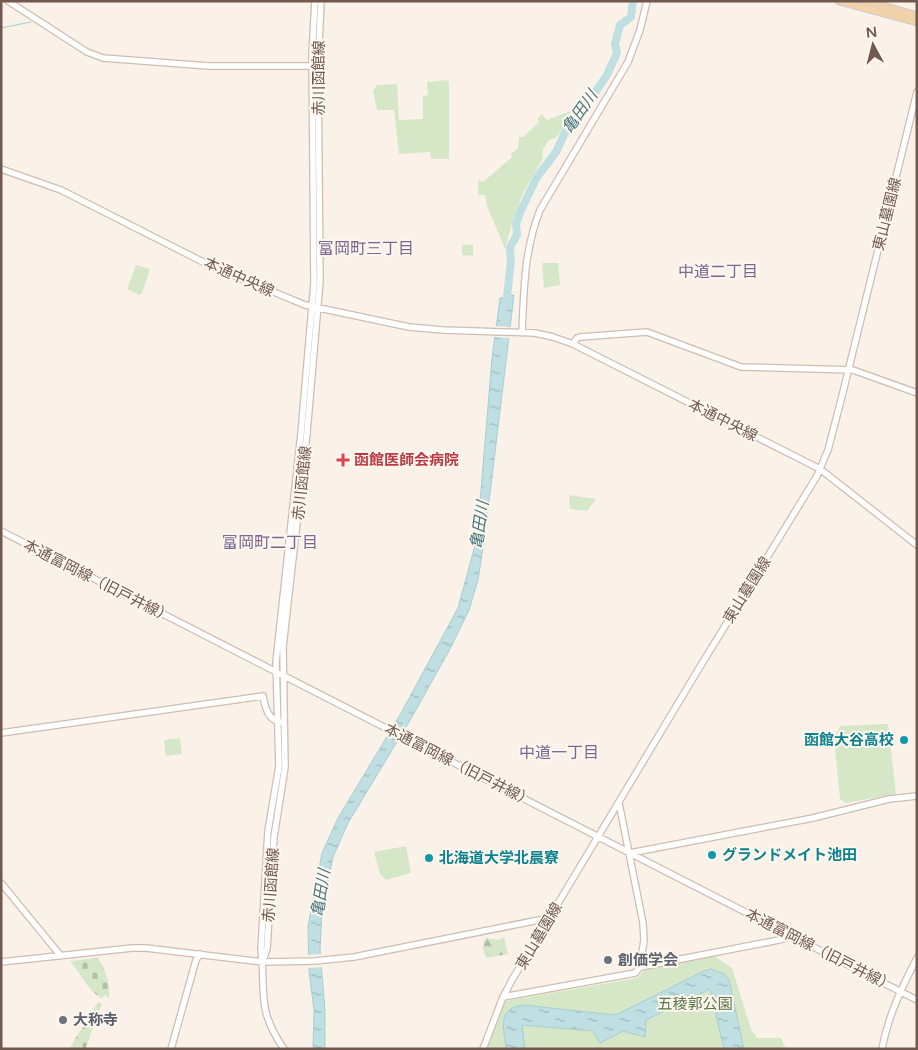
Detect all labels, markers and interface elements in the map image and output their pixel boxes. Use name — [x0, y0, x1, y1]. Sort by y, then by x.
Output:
north arrow — [848, 20, 898, 70]
text: N — [865, 23, 878, 42]
street label: 赤川函館線 — [310, 40, 328, 116]
water label: 亀田川 — [558, 85, 603, 137]
street label: 東山墓園線 — [869, 175, 905, 253]
district label: 富岡町三丁目 — [318, 239, 414, 259]
street label: 本通中央線 — [201, 254, 277, 300]
district label: 中道二丁目 — [678, 262, 758, 282]
street label: 本通中央線 — [685, 395, 761, 445]
street label: 赤川函館線 — [289, 445, 315, 521]
place label: 函館医師会病院 — [354, 451, 459, 469]
marker: 函館医師会病院 — [336, 453, 350, 467]
water label: 亀田川 — [467, 498, 494, 550]
district label: 富岡町二丁目 — [222, 533, 318, 553]
street label: 本通富岡線（旧戸井線） — [20, 536, 176, 626]
street label: 東山墓園線 — [719, 553, 775, 627]
street label: 本通富岡線（旧戸井線） — [381, 720, 537, 810]
place label: 函館大谷高校 — [804, 731, 894, 749]
marker: 函館大谷高校 — [898, 734, 910, 746]
district label: 中道一丁目 — [519, 743, 599, 763]
place label: グランドメイト池田 — [722, 846, 857, 864]
street label: 赤川函館線 — [259, 847, 283, 923]
place label: 北海道大学北晨寮 — [439, 849, 559, 867]
marker: グランドメイト池田 — [706, 849, 718, 861]
marker: 北海道大学北晨寮 — [423, 852, 435, 864]
water label: 亀田川 — [307, 866, 335, 918]
street label: 東山墓園線 — [512, 899, 566, 973]
street label: 本通富岡線（旧戸井線） — [742, 905, 898, 995]
place label: 創価学会 — [618, 951, 678, 969]
marker: 創価学会 — [602, 954, 614, 966]
park label: 五稜郭公園 — [657, 995, 733, 1013]
place label: 大称寺 — [73, 1011, 118, 1029]
marker: 大称寺 — [57, 1014, 69, 1026]

